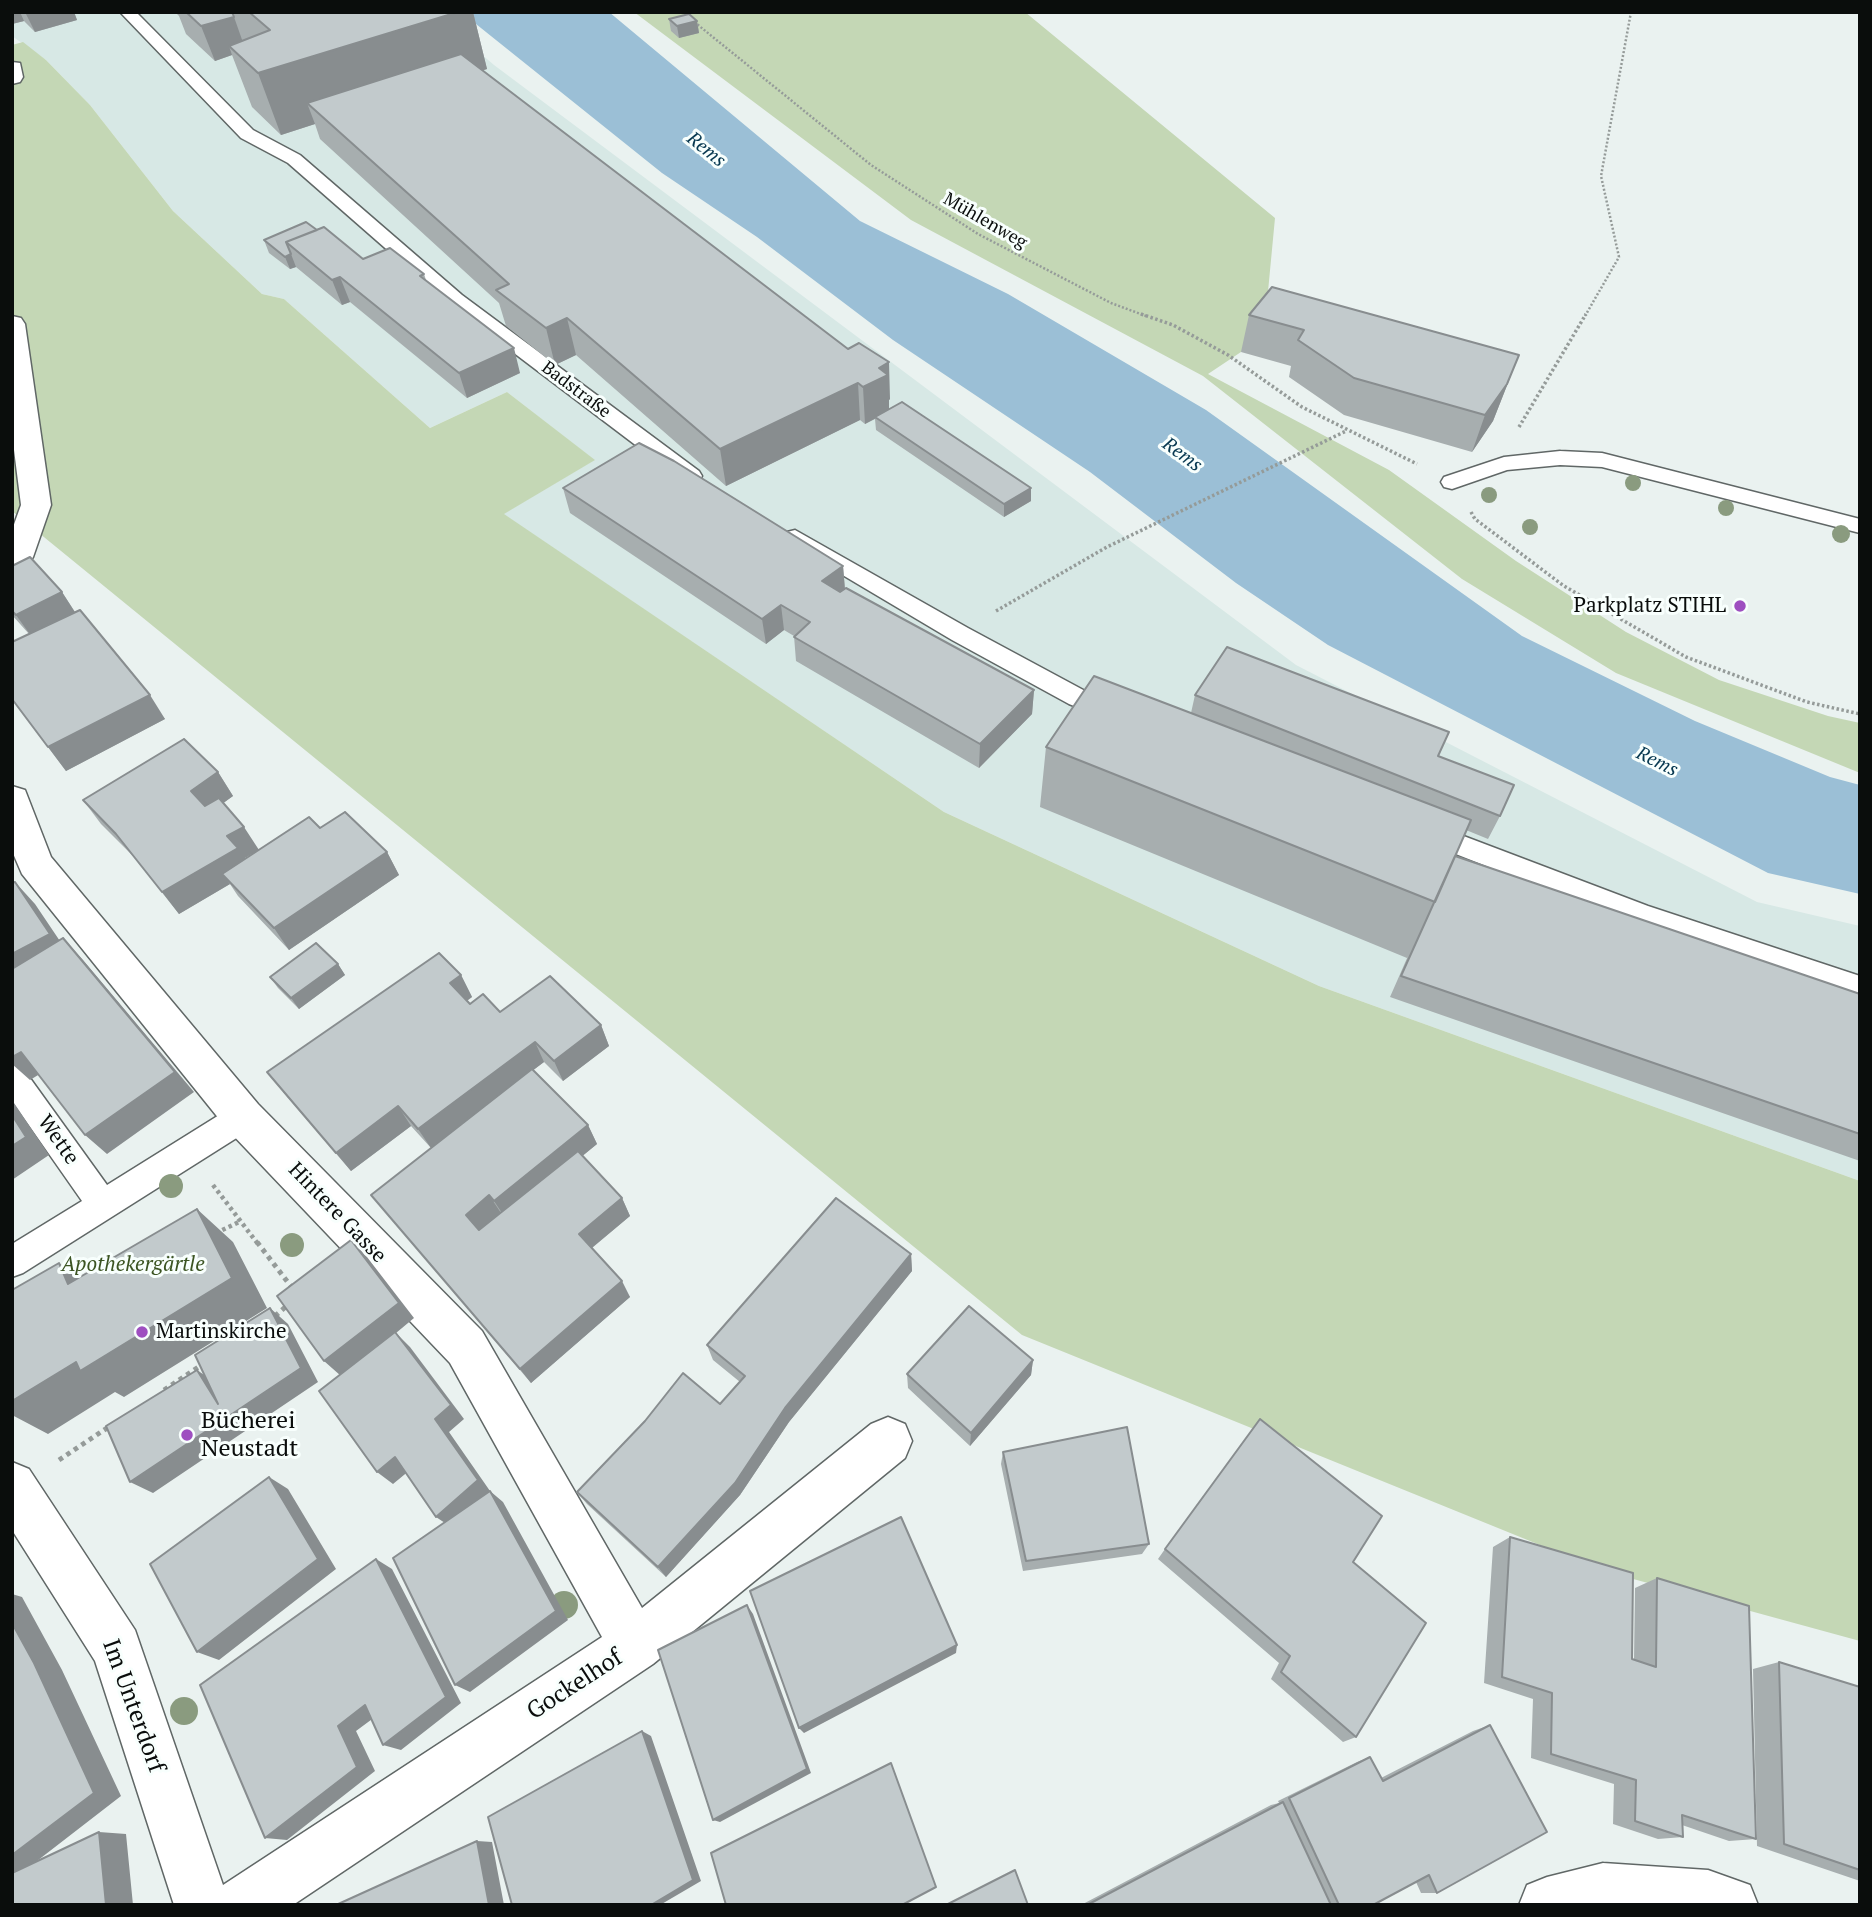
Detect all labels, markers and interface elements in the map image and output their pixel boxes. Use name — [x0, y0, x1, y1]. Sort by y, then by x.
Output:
water label: Rems — [682, 127, 730, 173]
street label: Mühlenweg — [939, 188, 1031, 254]
street label: Badstraße — [537, 357, 615, 423]
water label: Rems — [1158, 433, 1206, 477]
place label: Parkplatz STIHL — [1574, 593, 1726, 619]
marker: Parkplatz STIHL — [1732, 598, 1748, 614]
water label: Rems — [1632, 742, 1682, 782]
street label: Wette — [32, 1110, 84, 1170]
street label: Hintere Gasse — [283, 1158, 391, 1268]
park label: Apothekergärtle — [61, 1252, 205, 1278]
place label: Martinskirche — [156, 1319, 286, 1345]
marker: Martinskirche — [134, 1324, 150, 1340]
place label: Bücherei Neustadt — [201, 1407, 298, 1463]
marker: Bücherei Neustadt — [179, 1427, 195, 1443]
street label: Im Unterdorf — [96, 1635, 170, 1777]
street label: Gockelhof — [522, 1644, 628, 1726]

